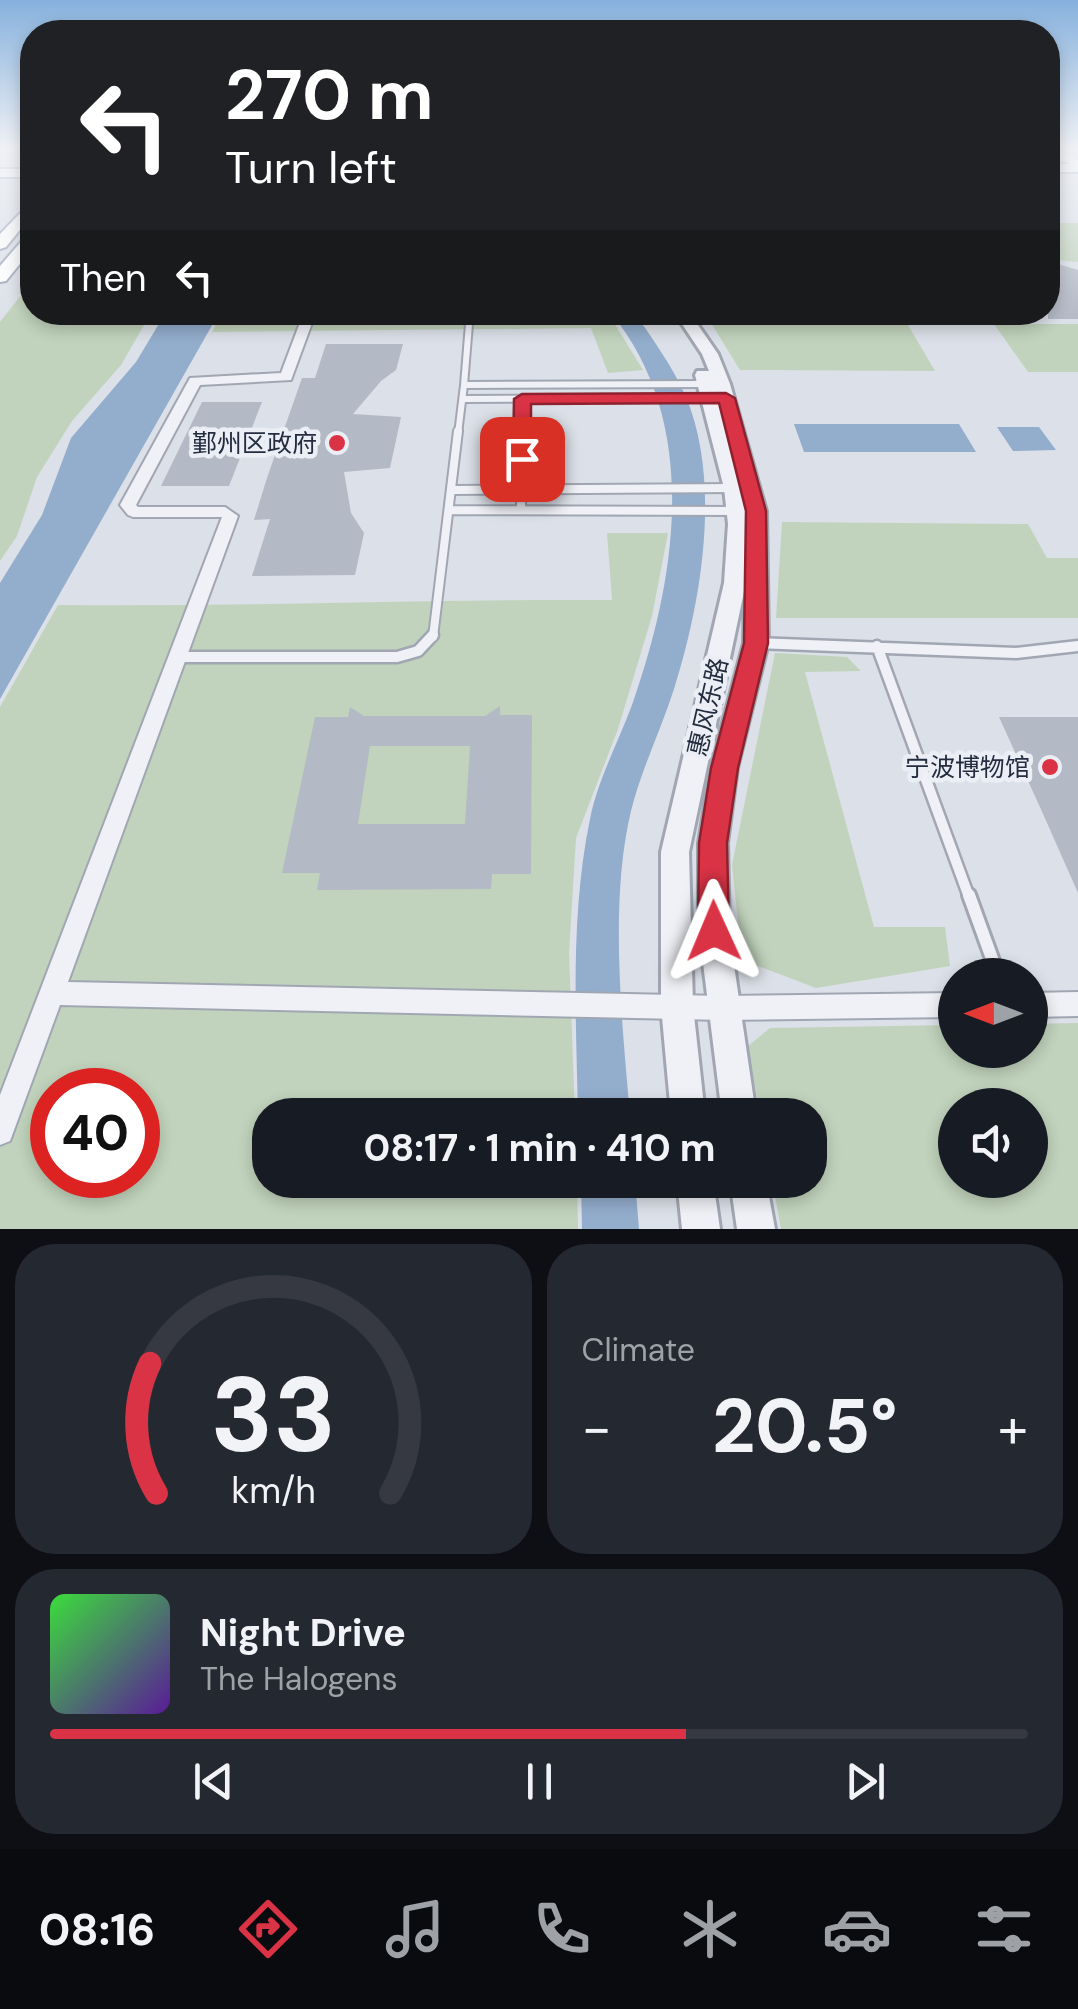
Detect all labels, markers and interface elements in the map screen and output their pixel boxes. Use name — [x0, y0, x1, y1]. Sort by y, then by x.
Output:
text: 270 m — [225, 50, 434, 141]
icon: left — [60, 60, 190, 190]
text: Turn left — [225, 138, 397, 197]
icon: left — [167, 250, 222, 305]
text: Then — [60, 253, 147, 303]
pin — [480, 417, 565, 502]
place label: 鄞州区政府 — [192, 427, 317, 460]
marker: 鄞州区政府 — [326, 432, 348, 454]
icon: arrive — [495, 432, 550, 487]
street label: 惠风东路 — [681, 655, 735, 759]
place label: 宁波博物馆 — [905, 751, 1030, 784]
marker: 宁波博物馆 — [1039, 756, 1061, 778]
position arrow — [662, 879, 766, 983]
north arrow — [938, 958, 1048, 1068]
map controls — [938, 958, 1048, 1198]
speed limit sign: 40 — [30, 1068, 160, 1198]
button: sound — [938, 1088, 1048, 1198]
text: 08:17 · 1 min · 410 m — [364, 1123, 715, 1173]
text: Climate — [582, 1329, 695, 1371]
text: 33 — [211, 1348, 336, 1483]
text: 20.5° — [712, 1378, 898, 1475]
text: − — [582, 1392, 612, 1464]
text: + — [998, 1392, 1028, 1464]
text: km/h — [231, 1468, 315, 1514]
text: Night Drive — [200, 1608, 406, 1658]
text: The Halogens — [200, 1658, 398, 1700]
icon: previous — [186, 1754, 241, 1809]
icon: pause — [512, 1754, 567, 1809]
icon: next — [838, 1754, 893, 1809]
icon: directions — [233, 1894, 303, 1964]
icon: music — [380, 1894, 450, 1964]
icon: phone — [527, 1894, 597, 1964]
icon: climate — [675, 1894, 745, 1964]
icon: car — [822, 1894, 892, 1964]
icon: filters — [969, 1894, 1039, 1964]
text: 08:16 — [39, 1900, 155, 1959]

